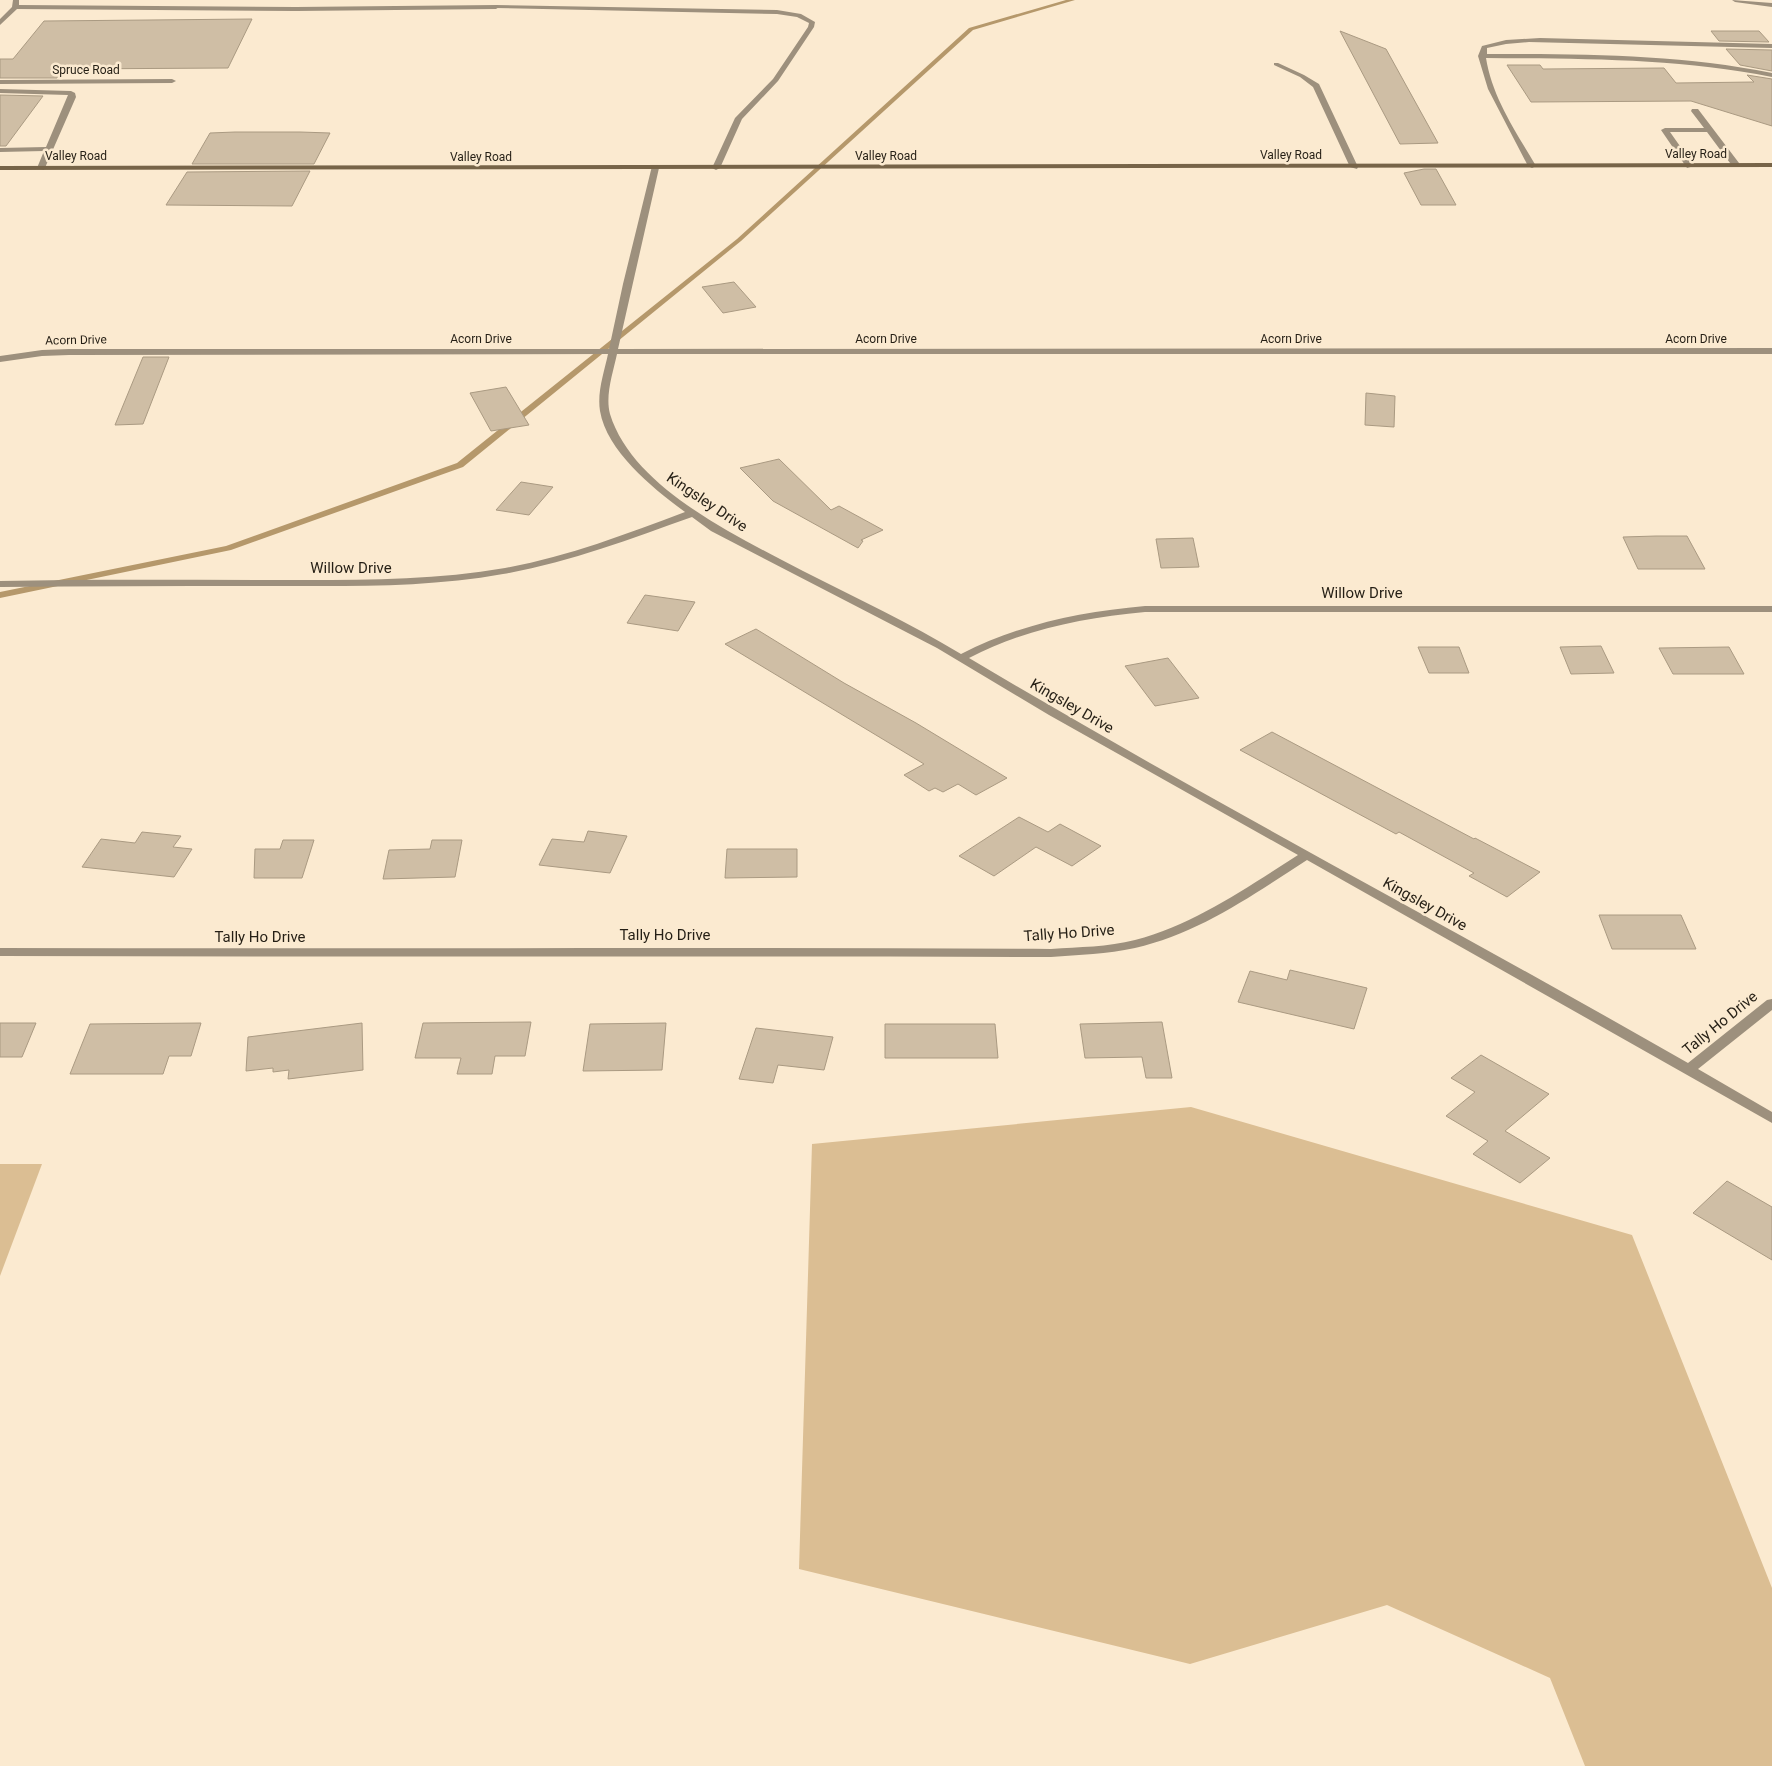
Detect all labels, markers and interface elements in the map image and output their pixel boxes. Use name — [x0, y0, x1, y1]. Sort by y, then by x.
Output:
street label: Spruce Road — [52, 63, 120, 77]
street label: Valley Road — [1665, 147, 1727, 161]
street label: Valley Road — [1260, 148, 1322, 162]
street label: Valley Road — [45, 149, 107, 163]
street label: Valley Road — [855, 149, 917, 163]
street label: Valley Road — [450, 150, 512, 164]
street label: Acorn Drive — [45, 332, 107, 348]
street label: Acorn Drive — [450, 332, 512, 346]
street label: Acorn Drive — [855, 332, 917, 346]
street label: Acorn Drive — [1260, 332, 1322, 346]
street label: Acorn Drive — [1665, 332, 1727, 346]
street label: Kingsley Drive — [663, 468, 751, 536]
street label: Willow Drive — [310, 559, 392, 577]
street label: Willow Drive — [1321, 584, 1403, 602]
street label: Kingsley Drive — [1027, 675, 1117, 737]
street label: Kingsley Drive — [1380, 873, 1470, 935]
street label: Tally Ho Drive — [1023, 921, 1115, 945]
street label: Tally Ho Drive — [619, 926, 711, 944]
street label: Tally Ho Drive — [214, 928, 306, 946]
street label: Tally Ho Drive — [1679, 987, 1761, 1059]

